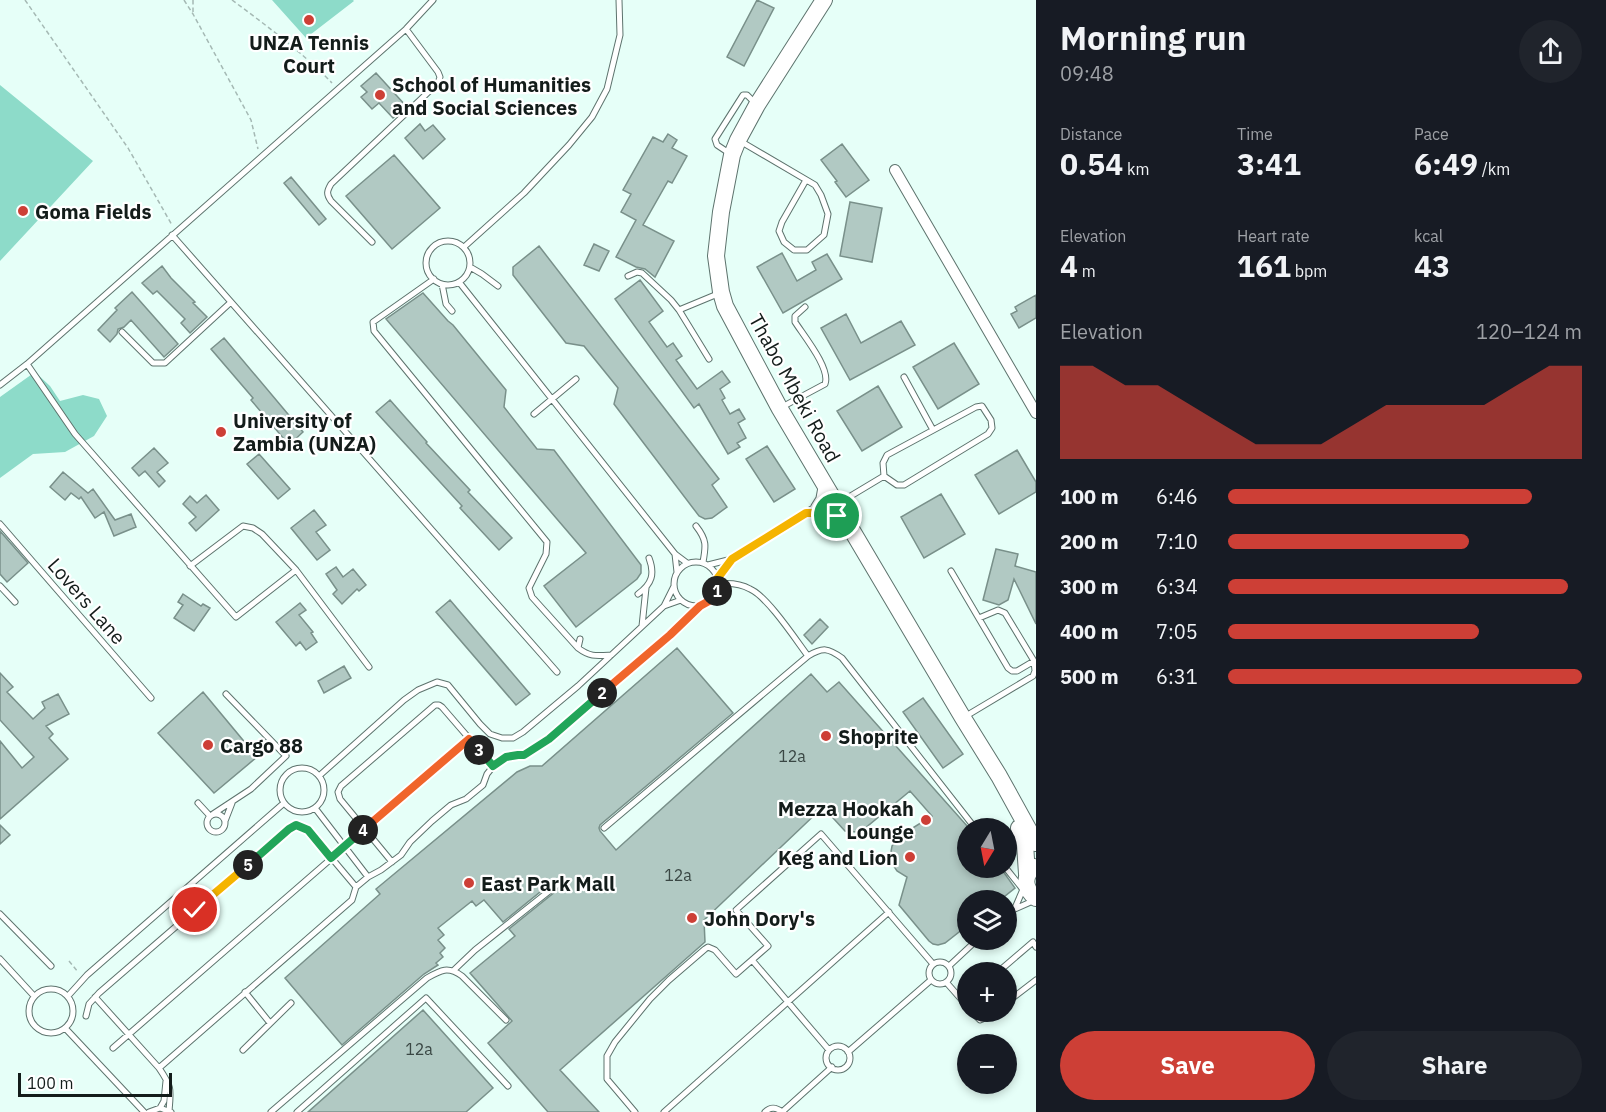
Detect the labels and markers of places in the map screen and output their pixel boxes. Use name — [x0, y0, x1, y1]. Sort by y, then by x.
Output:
marker: UNZA Tennis Court — [302, 13, 316, 27]
place label: UNZA Tennis Court — [249, 29, 369, 79]
place label: School of Humanities and Social Sciences — [392, 71, 591, 121]
marker: School of Humanities and Social Sciences — [373, 88, 387, 102]
place label: Goma Fields — [35, 198, 152, 225]
marker: Goma Fields — [16, 204, 30, 218]
place label: University of Zambia (UNZA) — [233, 407, 376, 457]
marker: University of Zambia (UNZA) — [214, 425, 228, 439]
pin — [811, 490, 862, 541]
pin: 1 — [702, 576, 732, 606]
pin: 2 — [587, 678, 617, 708]
place label: Shoprite — [838, 723, 918, 750]
marker: Shoprite — [819, 729, 833, 743]
place label: Cargo 88 — [220, 732, 303, 759]
pin: 3 — [464, 735, 494, 765]
marker: Cargo 88 — [201, 738, 215, 752]
place label: Mezza Hookah Lounge — [778, 795, 914, 845]
marker: Mezza Hookah Lounge — [919, 813, 933, 827]
pin: 4 — [348, 815, 378, 845]
place label: Keg and Lion — [778, 844, 898, 871]
pin: 5 — [233, 850, 263, 880]
marker: Keg and Lion — [903, 850, 917, 864]
place label: East Park Mall — [481, 870, 615, 897]
marker: East Park Mall — [462, 876, 476, 890]
pin — [169, 884, 220, 935]
place label: John Dory's — [704, 905, 815, 932]
marker: John Dory's — [685, 911, 699, 925]

